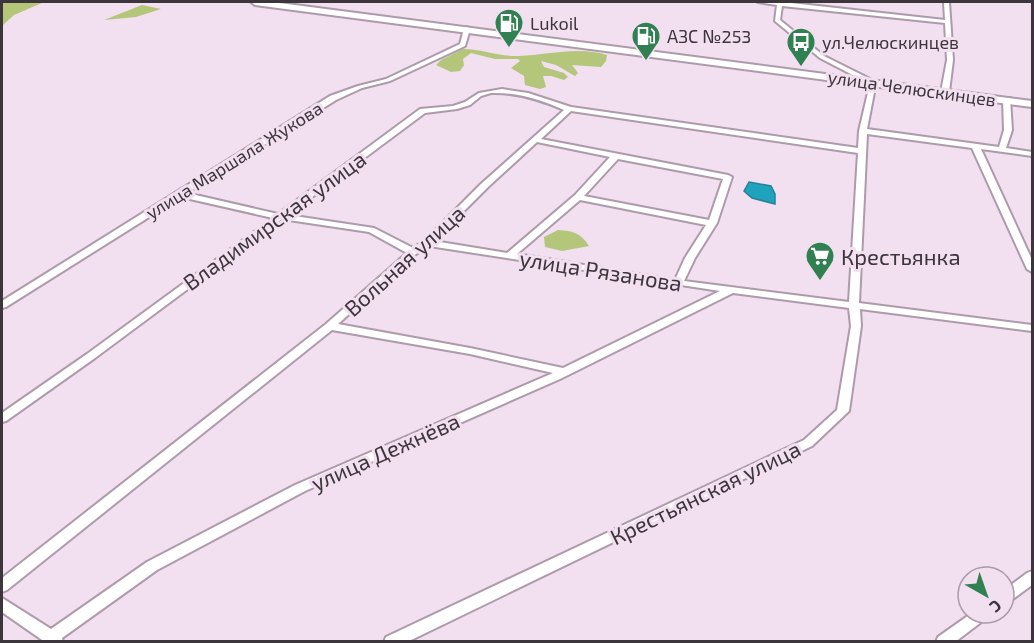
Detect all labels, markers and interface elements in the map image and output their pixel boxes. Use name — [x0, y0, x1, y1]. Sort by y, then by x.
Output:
fuel station icon: Lukoil — [493, 7, 525, 49]
place label: Lukoil — [530, 12, 579, 34]
fuel station icon: АЗС №253 — [630, 20, 662, 62]
place label: АЗС №253 — [667, 25, 751, 47]
bus stop icon: ул.Челюскинцев — [785, 26, 817, 68]
place label: ул.Челюскинцев — [822, 31, 959, 53]
street label: улица Челюскинцев — [827, 65, 997, 111]
street label: улица Маршала Жукова — [141, 96, 327, 224]
street label: Владимирская улица — [178, 145, 371, 296]
street label: Вольная улица — [338, 199, 470, 322]
supermarket icon: Крестьянка — [804, 240, 836, 282]
place label: Крестьянка — [841, 243, 961, 269]
street label: улица Рязанова — [518, 244, 684, 297]
street label: улица Дежнёва — [307, 407, 464, 496]
street label: Крестьянская улица — [606, 435, 805, 550]
north arrow — [956, 565, 1016, 625]
text: С — [986, 597, 1006, 617]

